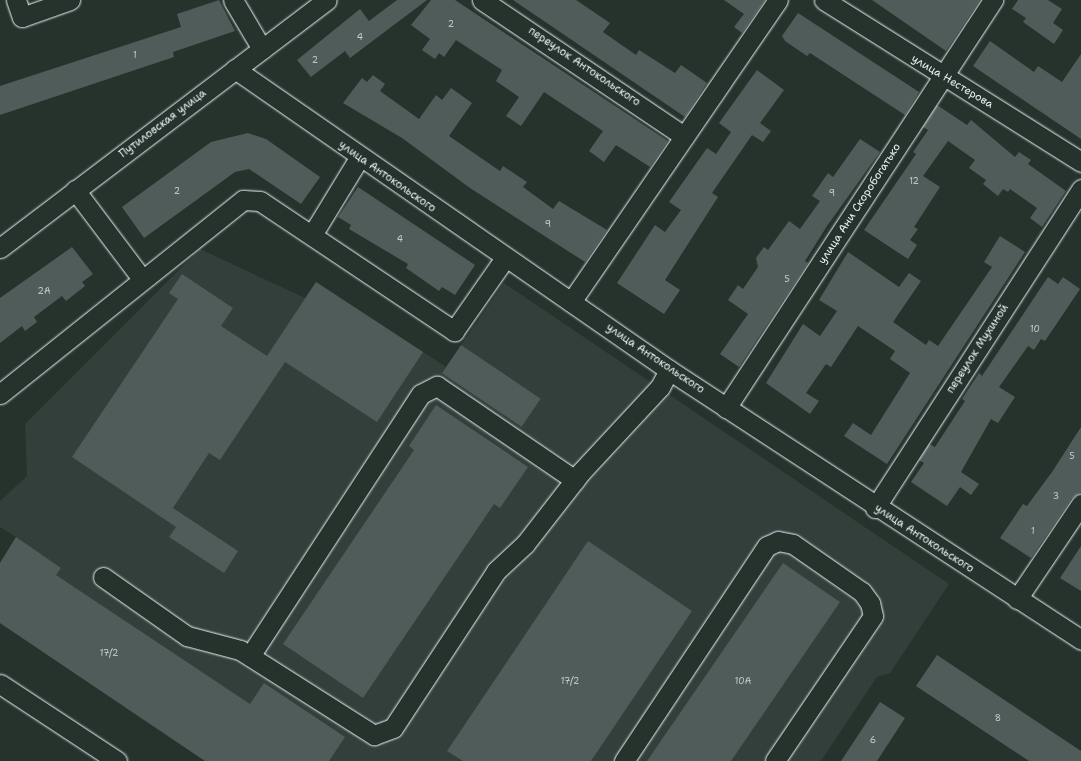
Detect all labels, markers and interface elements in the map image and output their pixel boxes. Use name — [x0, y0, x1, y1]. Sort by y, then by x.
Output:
house number: 2 — [448, 19, 454, 29]
street label: переулок Антокольского — [526, 25, 642, 109]
house number: 4 — [357, 32, 363, 42]
house number: 1 — [133, 50, 137, 60]
street label: улица Нестерова — [909, 52, 995, 112]
house number: 2 — [312, 55, 318, 65]
street label: Путиловская улица — [117, 87, 209, 161]
street label: улица Антокольского — [336, 138, 438, 216]
street label: улица Ани Скоробогатько — [816, 141, 904, 267]
house number: 12 — [909, 176, 919, 186]
house number: 2 — [174, 186, 180, 196]
house number: 9 — [829, 188, 835, 198]
house number: 9 — [545, 219, 551, 229]
house number: 4 — [397, 234, 403, 244]
house number: 5 — [784, 274, 790, 284]
house number: 2А — [38, 286, 50, 296]
street label: переулок Мухиной — [944, 302, 1012, 396]
street label: улица Антокольского — [603, 321, 707, 397]
house number: 10 — [1030, 324, 1040, 334]
house number: 5 — [1069, 451, 1075, 461]
house number: 3 — [1053, 491, 1059, 501]
street label: улица Антокольского — [872, 502, 976, 576]
house number: 1 — [1031, 526, 1035, 536]
house number: 17/2 — [100, 648, 118, 658]
house number: 17/2 — [561, 676, 579, 686]
house number: 10А — [735, 676, 751, 686]
house number: 8 — [995, 713, 1001, 723]
house number: 6 — [870, 735, 876, 745]

